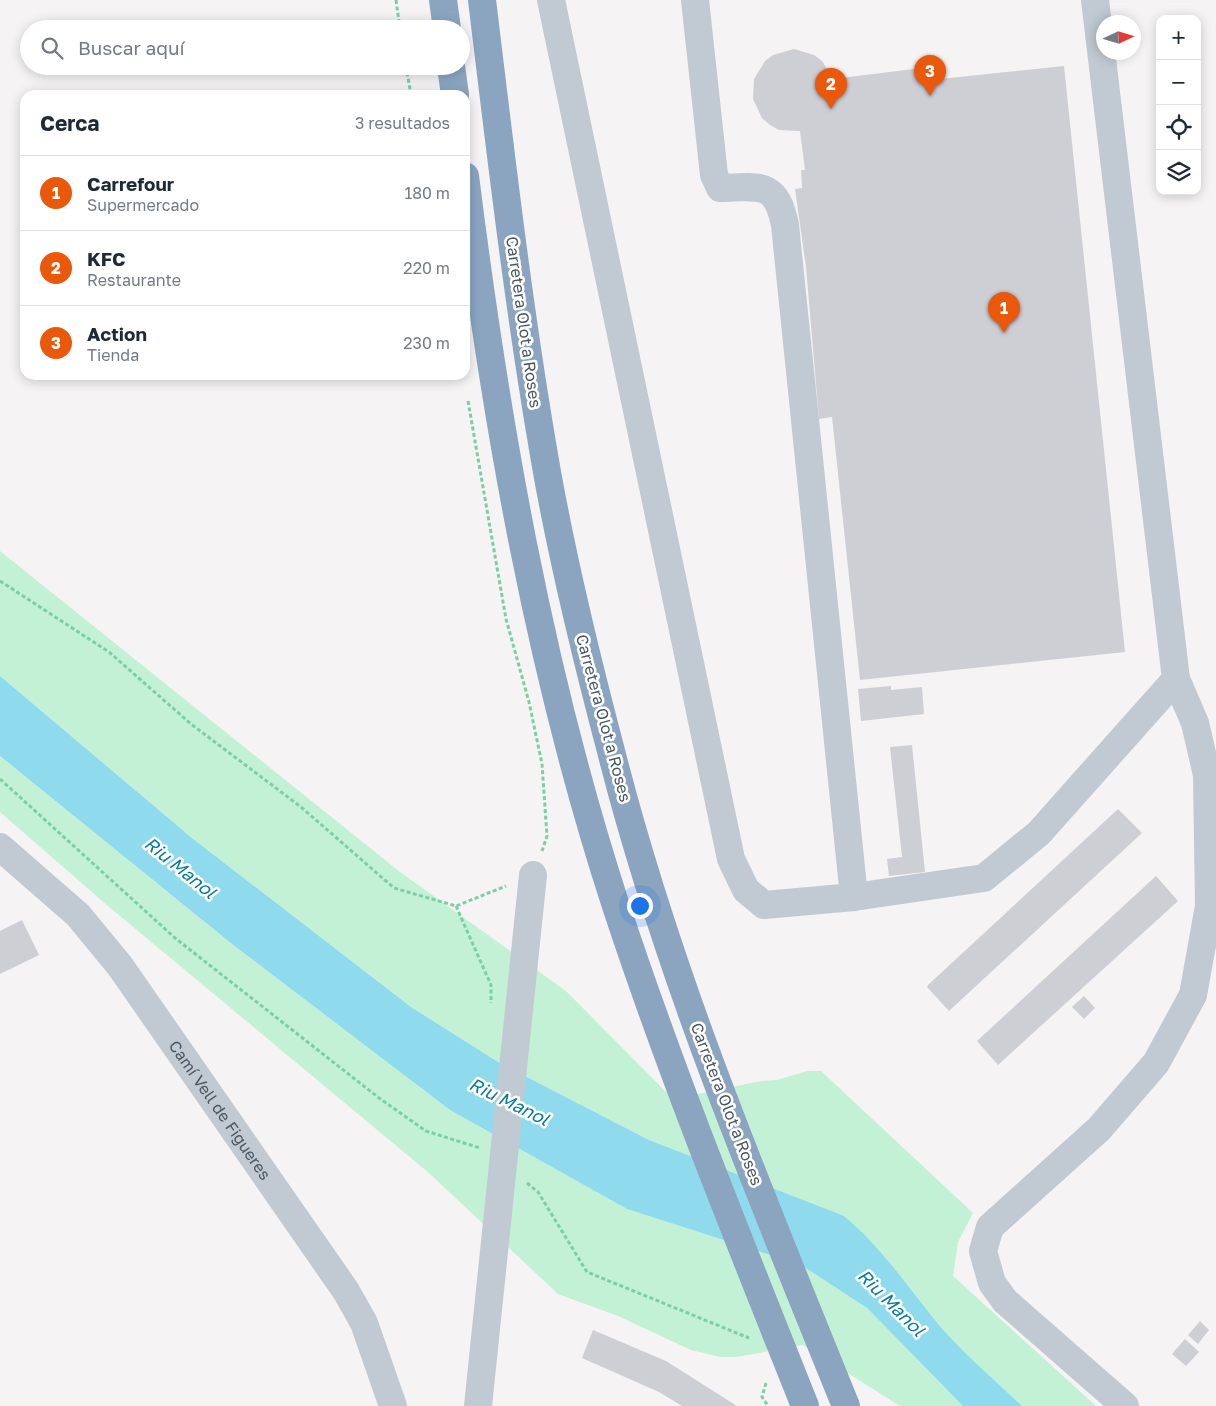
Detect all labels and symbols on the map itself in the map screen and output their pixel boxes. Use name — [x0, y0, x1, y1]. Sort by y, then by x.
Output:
north arrow — [1096, 15, 1141, 60]
pin: 3 — [914, 55, 946, 96]
pin: 2 — [815, 68, 847, 109]
street label: Carretera Olot a Roses — [502, 235, 546, 409]
pin: 1 — [988, 292, 1020, 333]
street label: Carretera Olot a Roses — [572, 632, 636, 804]
water label: Riu Manol — [140, 832, 222, 904]
your location — [627, 893, 653, 919]
street label: Carretera Olot a Roses — [687, 1020, 767, 1188]
street label: Camí Vell de Figueres — [165, 1036, 276, 1184]
water label: Riu Manol — [466, 1072, 554, 1130]
water label: Riu Manol — [854, 1264, 931, 1341]

